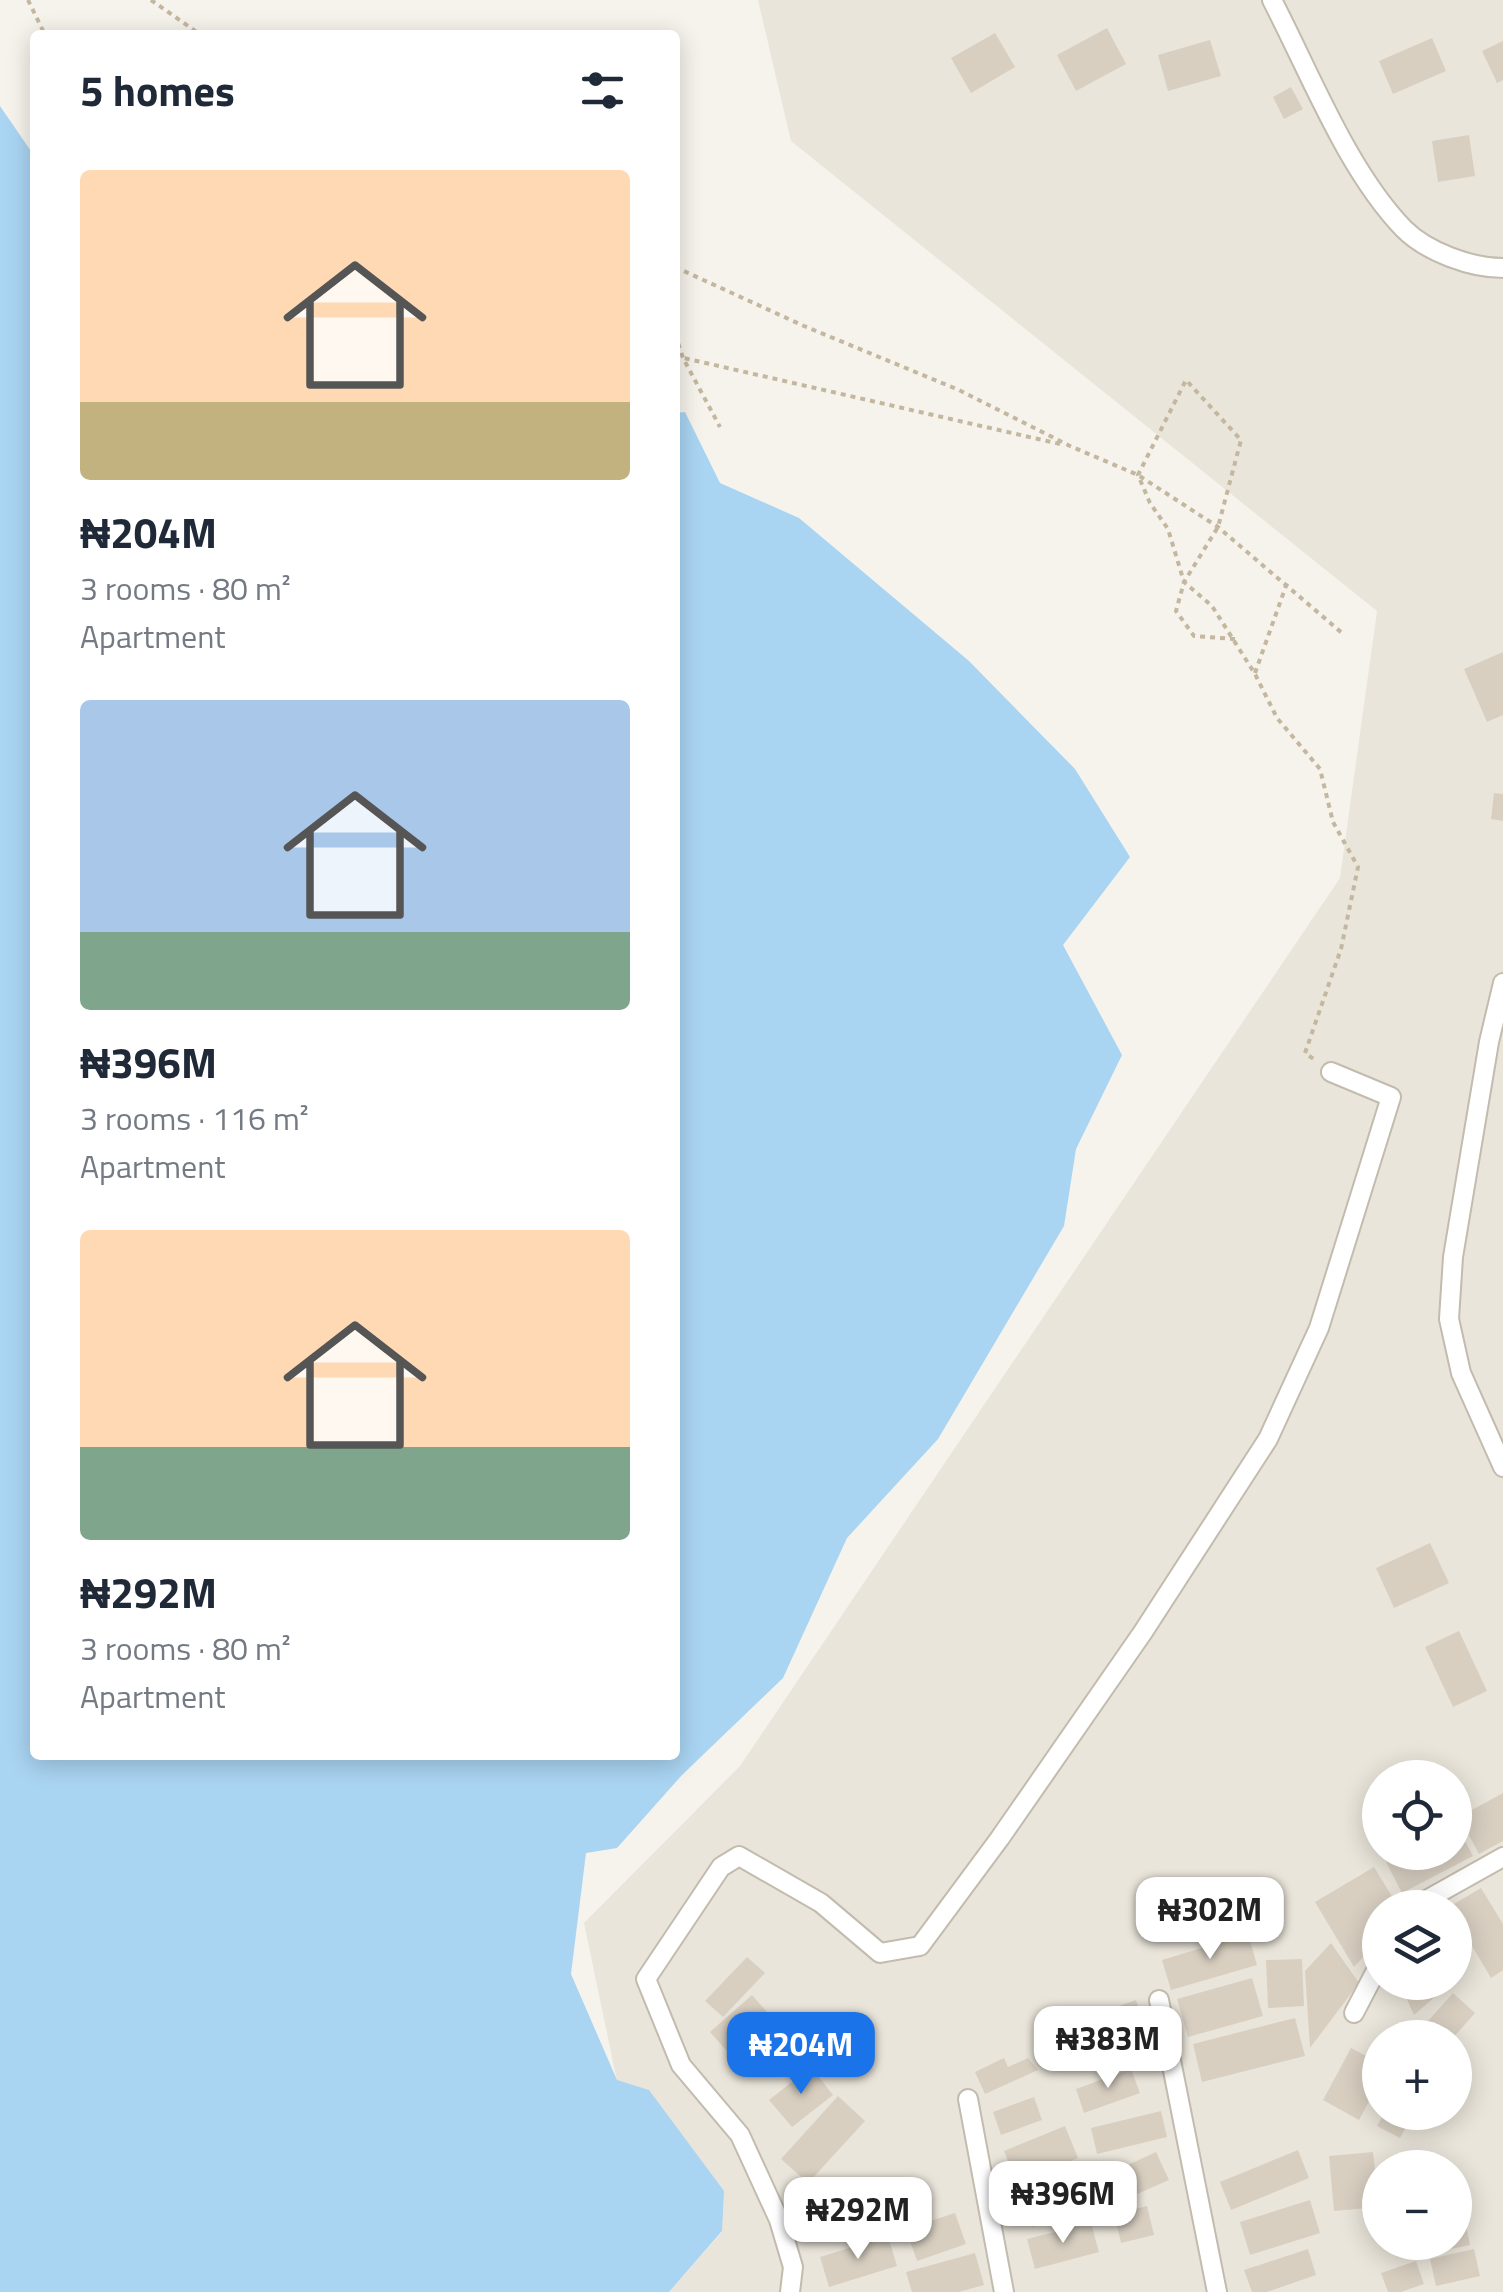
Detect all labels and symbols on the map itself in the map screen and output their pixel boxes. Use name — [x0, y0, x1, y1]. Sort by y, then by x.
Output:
pin: ₦302M — [1140, 1877, 1280, 1962]
pin: ₦383M — [1038, 2006, 1178, 2091]
pin: ₦204M — [731, 2012, 871, 2097]
pin: ₦396M — [993, 2161, 1133, 2246]
pin: ₦292M — [788, 2177, 928, 2262]

